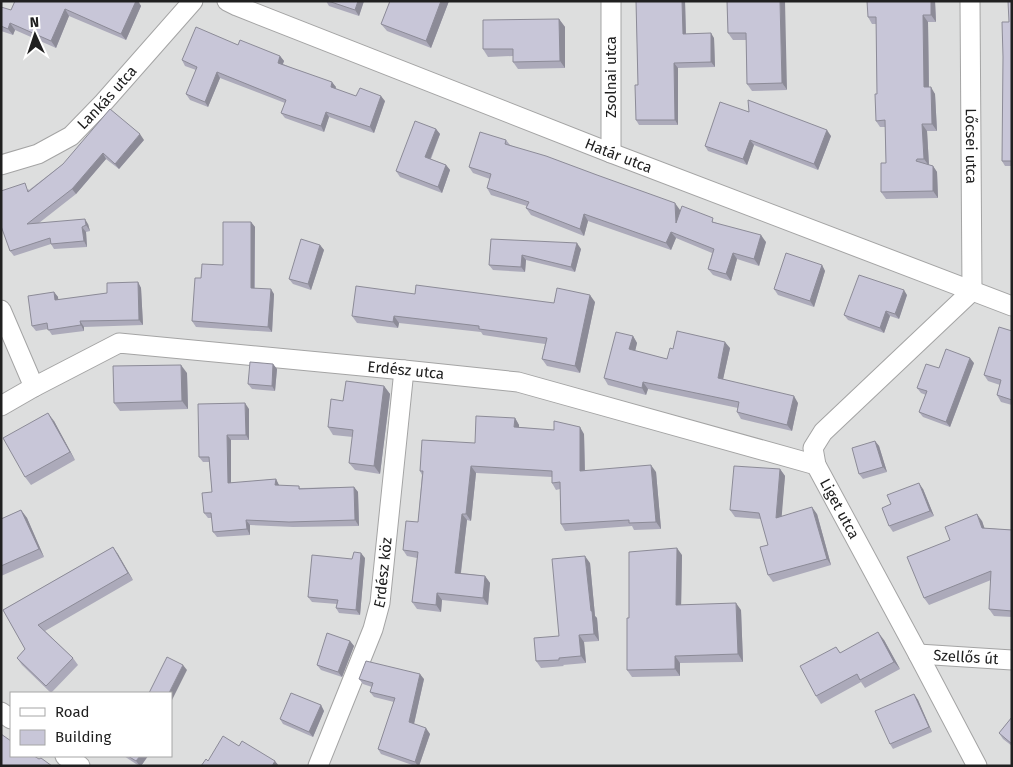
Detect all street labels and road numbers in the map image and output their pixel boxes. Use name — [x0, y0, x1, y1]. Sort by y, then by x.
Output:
street label: Zsolnai utca — [602, 36, 620, 118]
street label: Lankás utca — [73, 62, 141, 133]
street label: Lőcsei utca — [962, 108, 980, 184]
street label: Határ utca — [582, 135, 655, 177]
street label: Erdész utca — [367, 358, 445, 383]
street label: Liget utca — [816, 475, 863, 542]
street label: Erdész köz — [370, 536, 396, 610]
street label: Szellős út — [933, 646, 1000, 668]

